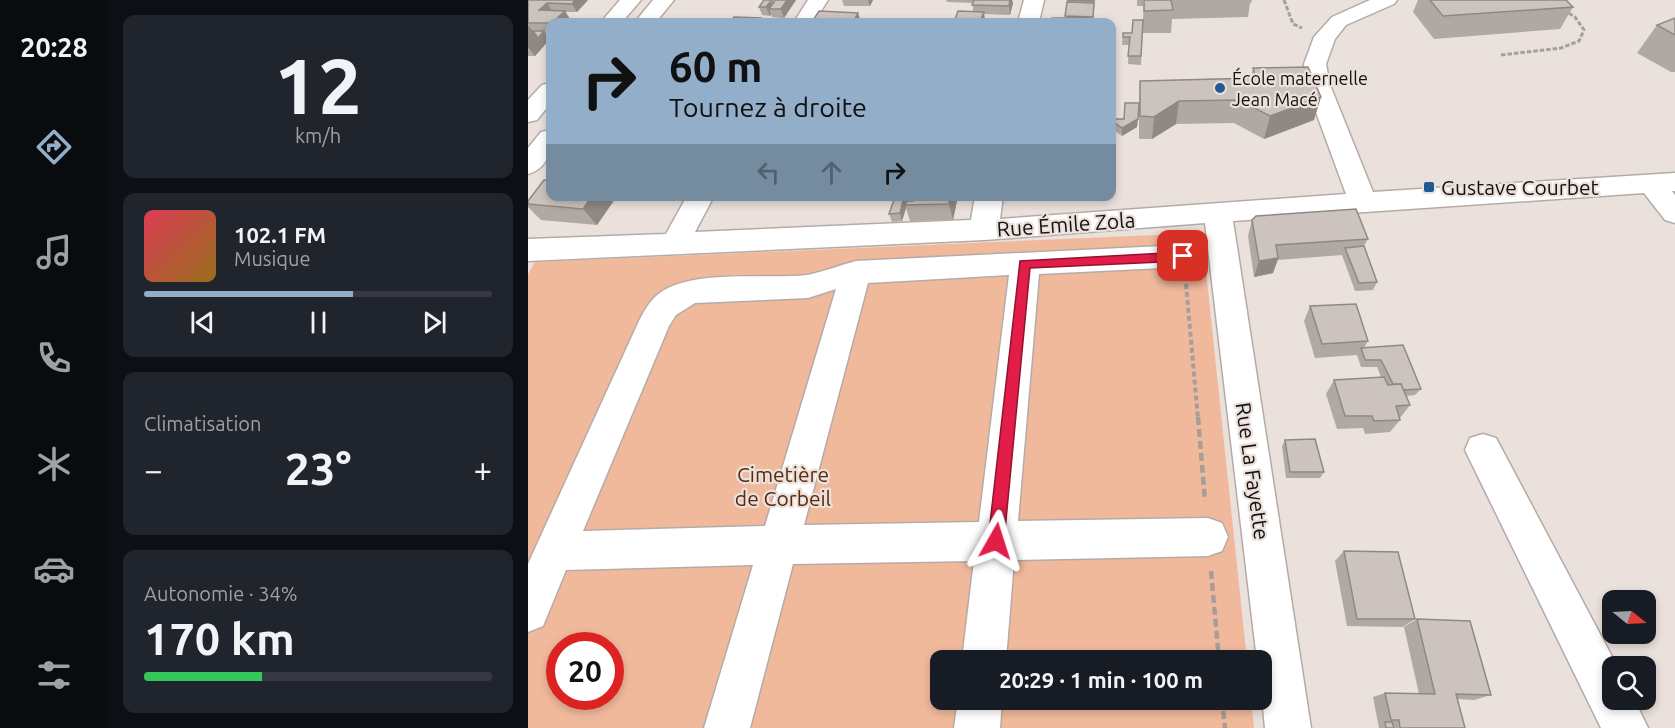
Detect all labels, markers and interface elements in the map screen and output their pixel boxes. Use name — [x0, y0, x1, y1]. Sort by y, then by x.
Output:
text: 20:28 — [20, 32, 88, 62]
text: 12 — [274, 41, 362, 129]
icon: right — [570, 42, 648, 120]
text: 60 m — [669, 43, 763, 90]
place label: École maternelle Jean Macé — [1232, 67, 1368, 109]
marker: École maternelle Jean Macé — [1213, 81, 1227, 95]
text: Tournez à droite — [669, 92, 867, 122]
text: km/h — [295, 124, 341, 147]
icon: directions — [33, 126, 75, 168]
icon: left — [752, 156, 785, 189]
icon: ahead — [815, 156, 848, 189]
icon: right — [878, 156, 911, 189]
place label: Gustave Courbet — [1441, 175, 1599, 199]
marker: Gustave Courbet — [1422, 180, 1436, 194]
street label: Rue Émile Zola — [996, 207, 1136, 241]
text: 102.1 FM — [234, 222, 326, 247]
pin — [1157, 230, 1208, 281]
icon: music — [33, 231, 75, 273]
icon: arrive — [1166, 239, 1199, 272]
text: Musique — [234, 247, 311, 270]
icon: previous — [186, 306, 219, 339]
icon: pause — [302, 306, 335, 339]
icon: next — [418, 306, 451, 339]
icon: phone — [33, 337, 75, 379]
street label: Rue La Fayette — [1231, 401, 1275, 541]
text: Climatisation — [144, 412, 261, 435]
icon: climate — [33, 443, 75, 485]
text: 23° — [285, 443, 351, 494]
text: − — [144, 451, 163, 488]
text: + — [473, 451, 492, 488]
park label: Cimetière de Corbeil — [735, 462, 831, 510]
position arrow — [964, 509, 1028, 573]
icon: car — [33, 548, 75, 590]
text: Autonomie · 34% — [144, 582, 298, 605]
north arrow — [1602, 590, 1656, 644]
map controls — [1602, 590, 1656, 710]
text: 170 km — [144, 613, 295, 664]
speed limit sign: 20 — [546, 632, 624, 710]
icon: filters — [33, 654, 75, 696]
button: search — [1602, 656, 1656, 710]
text: 20:29 · 1 min · 100 m — [999, 667, 1203, 692]

